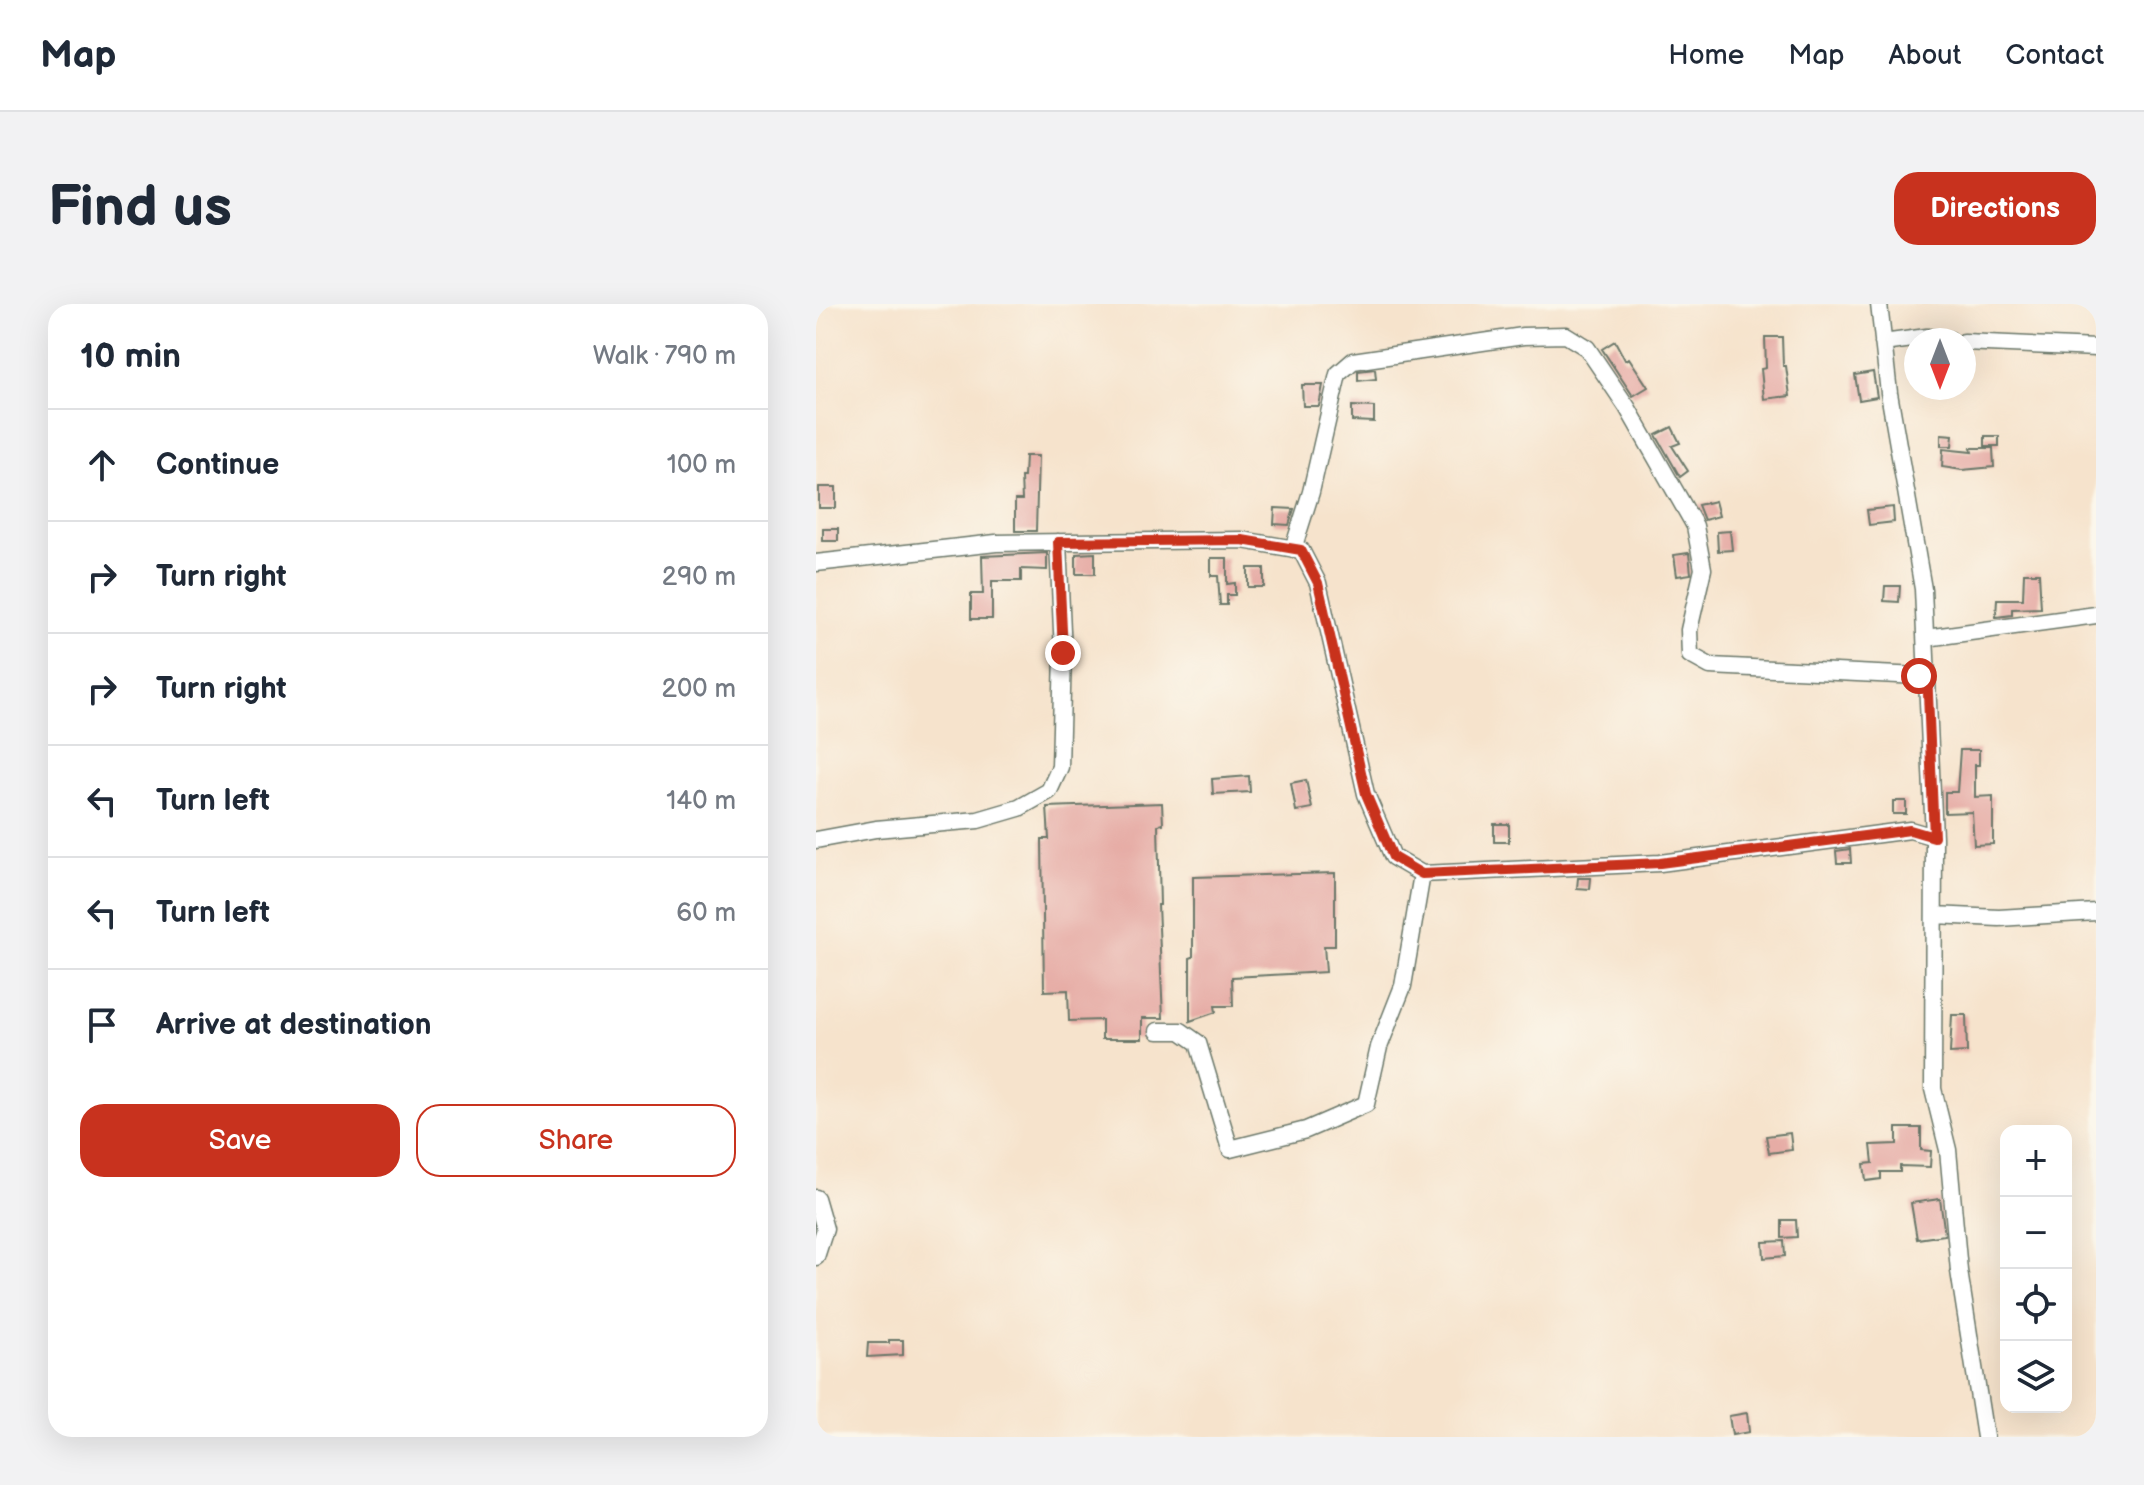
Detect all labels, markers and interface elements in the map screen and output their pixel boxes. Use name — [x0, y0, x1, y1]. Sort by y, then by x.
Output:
text: Map — [40, 33, 116, 78]
text: Home — [1668, 39, 1744, 72]
text: Map — [1788, 39, 1845, 72]
text: About — [1889, 39, 1961, 72]
text: Contact — [2005, 39, 2104, 72]
button: Directions — [1894, 172, 2096, 245]
text: Find us — [48, 175, 232, 242]
north arrow — [1904, 328, 1976, 400]
text: 10 min — [80, 336, 181, 377]
text: Walk · 790 m — [593, 341, 736, 372]
icon: ahead — [80, 443, 124, 487]
text: Continue — [156, 447, 279, 483]
text: 100 m — [667, 450, 736, 481]
icon: right — [80, 555, 124, 599]
text: Turn right — [156, 559, 287, 595]
text: 290 m — [662, 562, 736, 593]
route end — [1045, 635, 1081, 671]
route start — [1901, 658, 1937, 694]
icon: right — [80, 667, 124, 711]
text: Turn right — [156, 671, 287, 707]
text: 200 m — [662, 674, 736, 705]
icon: left — [80, 779, 124, 823]
text: Turn left — [156, 783, 270, 819]
text: 140 m — [666, 786, 736, 817]
icon: left — [80, 891, 124, 935]
text: Turn left — [156, 895, 270, 931]
text: 60 m — [676, 898, 736, 929]
icon: arrive — [80, 1003, 124, 1047]
text: Arrive at destination — [156, 1007, 432, 1043]
button: Save — [80, 1104, 400, 1177]
button: Share — [416, 1104, 736, 1177]
map controls — [2000, 1125, 2072, 1413]
button: + — [2000, 1125, 2072, 1197]
button: − — [2000, 1197, 2072, 1269]
button: locate — [2000, 1269, 2072, 1341]
button: layers — [2000, 1341, 2072, 1413]

